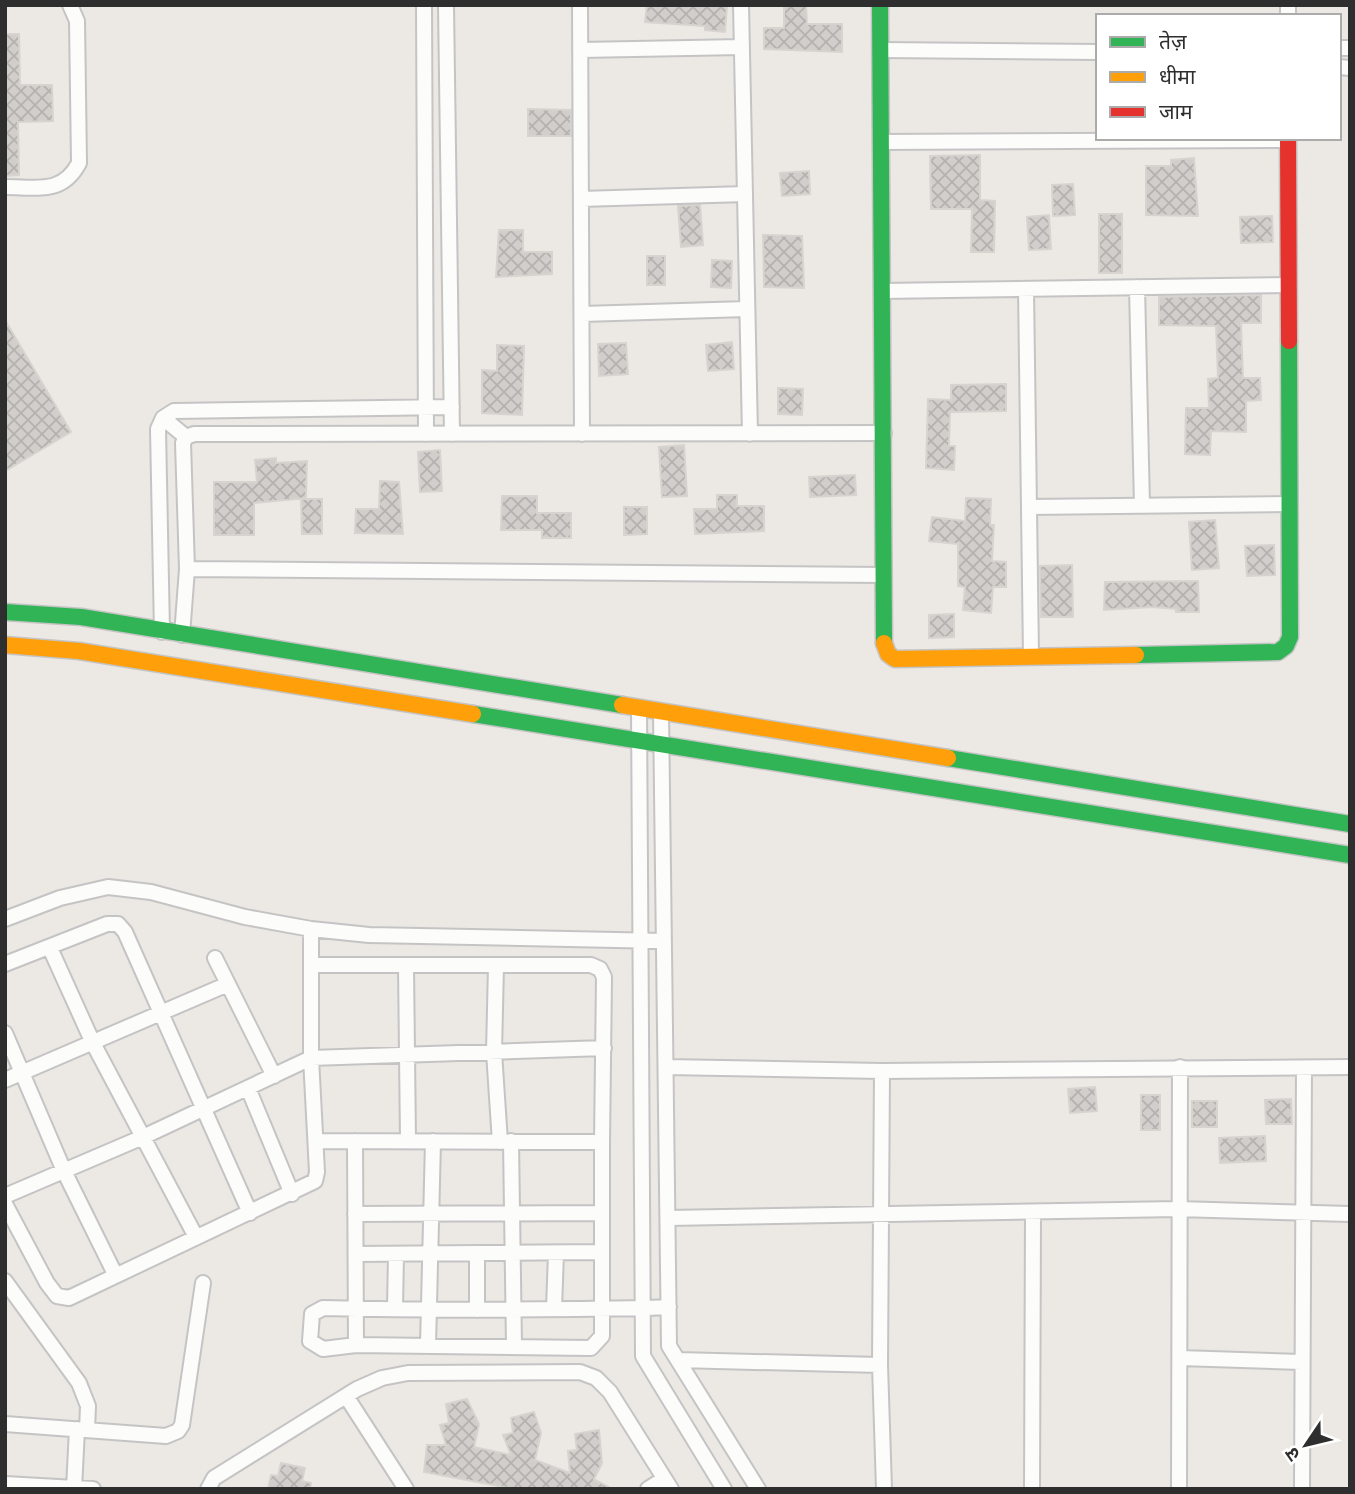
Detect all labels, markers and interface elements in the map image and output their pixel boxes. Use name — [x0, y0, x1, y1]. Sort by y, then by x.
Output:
legend — [1096, 14, 1341, 140]
text: तेज़ — [1159, 30, 1187, 54]
text: धीमा — [1159, 65, 1196, 89]
text: जाम — [1159, 100, 1193, 124]
north arrow — [1271, 1410, 1341, 1480]
text: उ — [1279, 1443, 1304, 1466]

